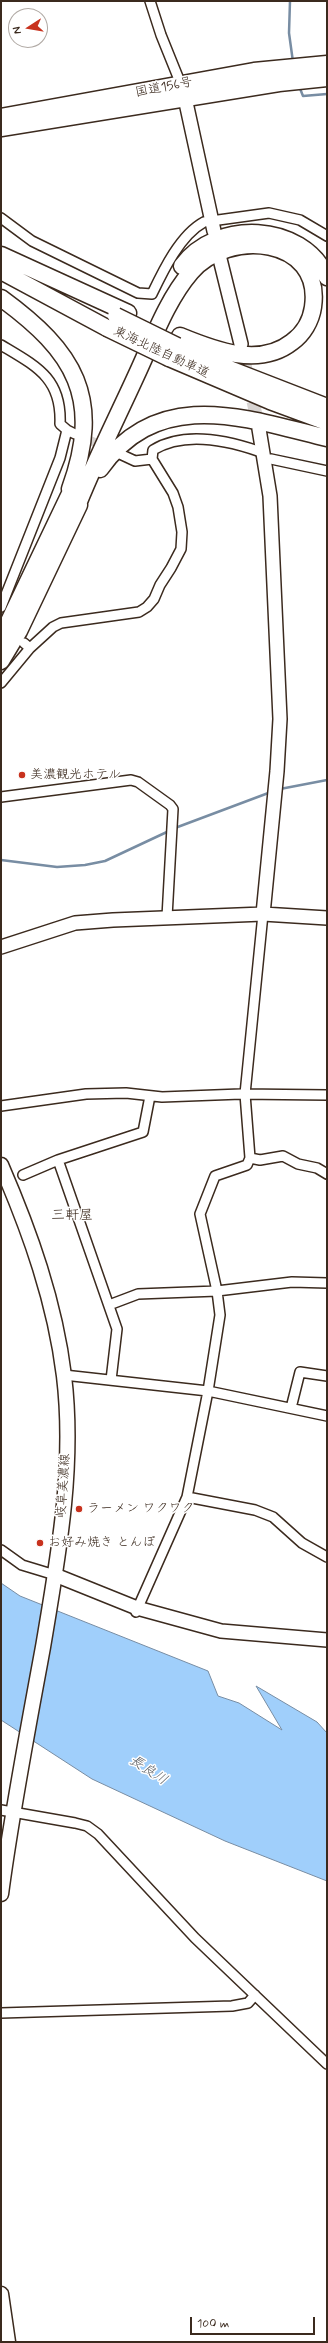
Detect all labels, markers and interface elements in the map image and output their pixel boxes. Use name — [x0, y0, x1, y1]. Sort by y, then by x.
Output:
north arrow — [8, 8, 48, 48]
text: N — [10, 25, 25, 35]
street label: 国道156号 — [134, 75, 194, 101]
street label: 東海北陸自動車道 — [111, 324, 211, 382]
place label: 美濃観光ホテル — [30, 767, 121, 783]
marker: 美濃観光ホテル — [17, 770, 27, 780]
district label: 三軒屋 — [51, 1208, 93, 1224]
street label: 岐阜美濃線 — [54, 1453, 74, 1519]
place label: ラーメン ワクワク — [87, 1501, 195, 1517]
marker: ラーメン ワクワク — [74, 1504, 84, 1514]
place label: お好み焼き とんぼ — [48, 1535, 156, 1551]
marker: お好み焼き とんぼ — [35, 1538, 45, 1548]
water label: 長良川 — [126, 1753, 170, 1789]
scale bar — [192, 2309, 317, 2335]
text: 100 m — [197, 2316, 229, 2332]

